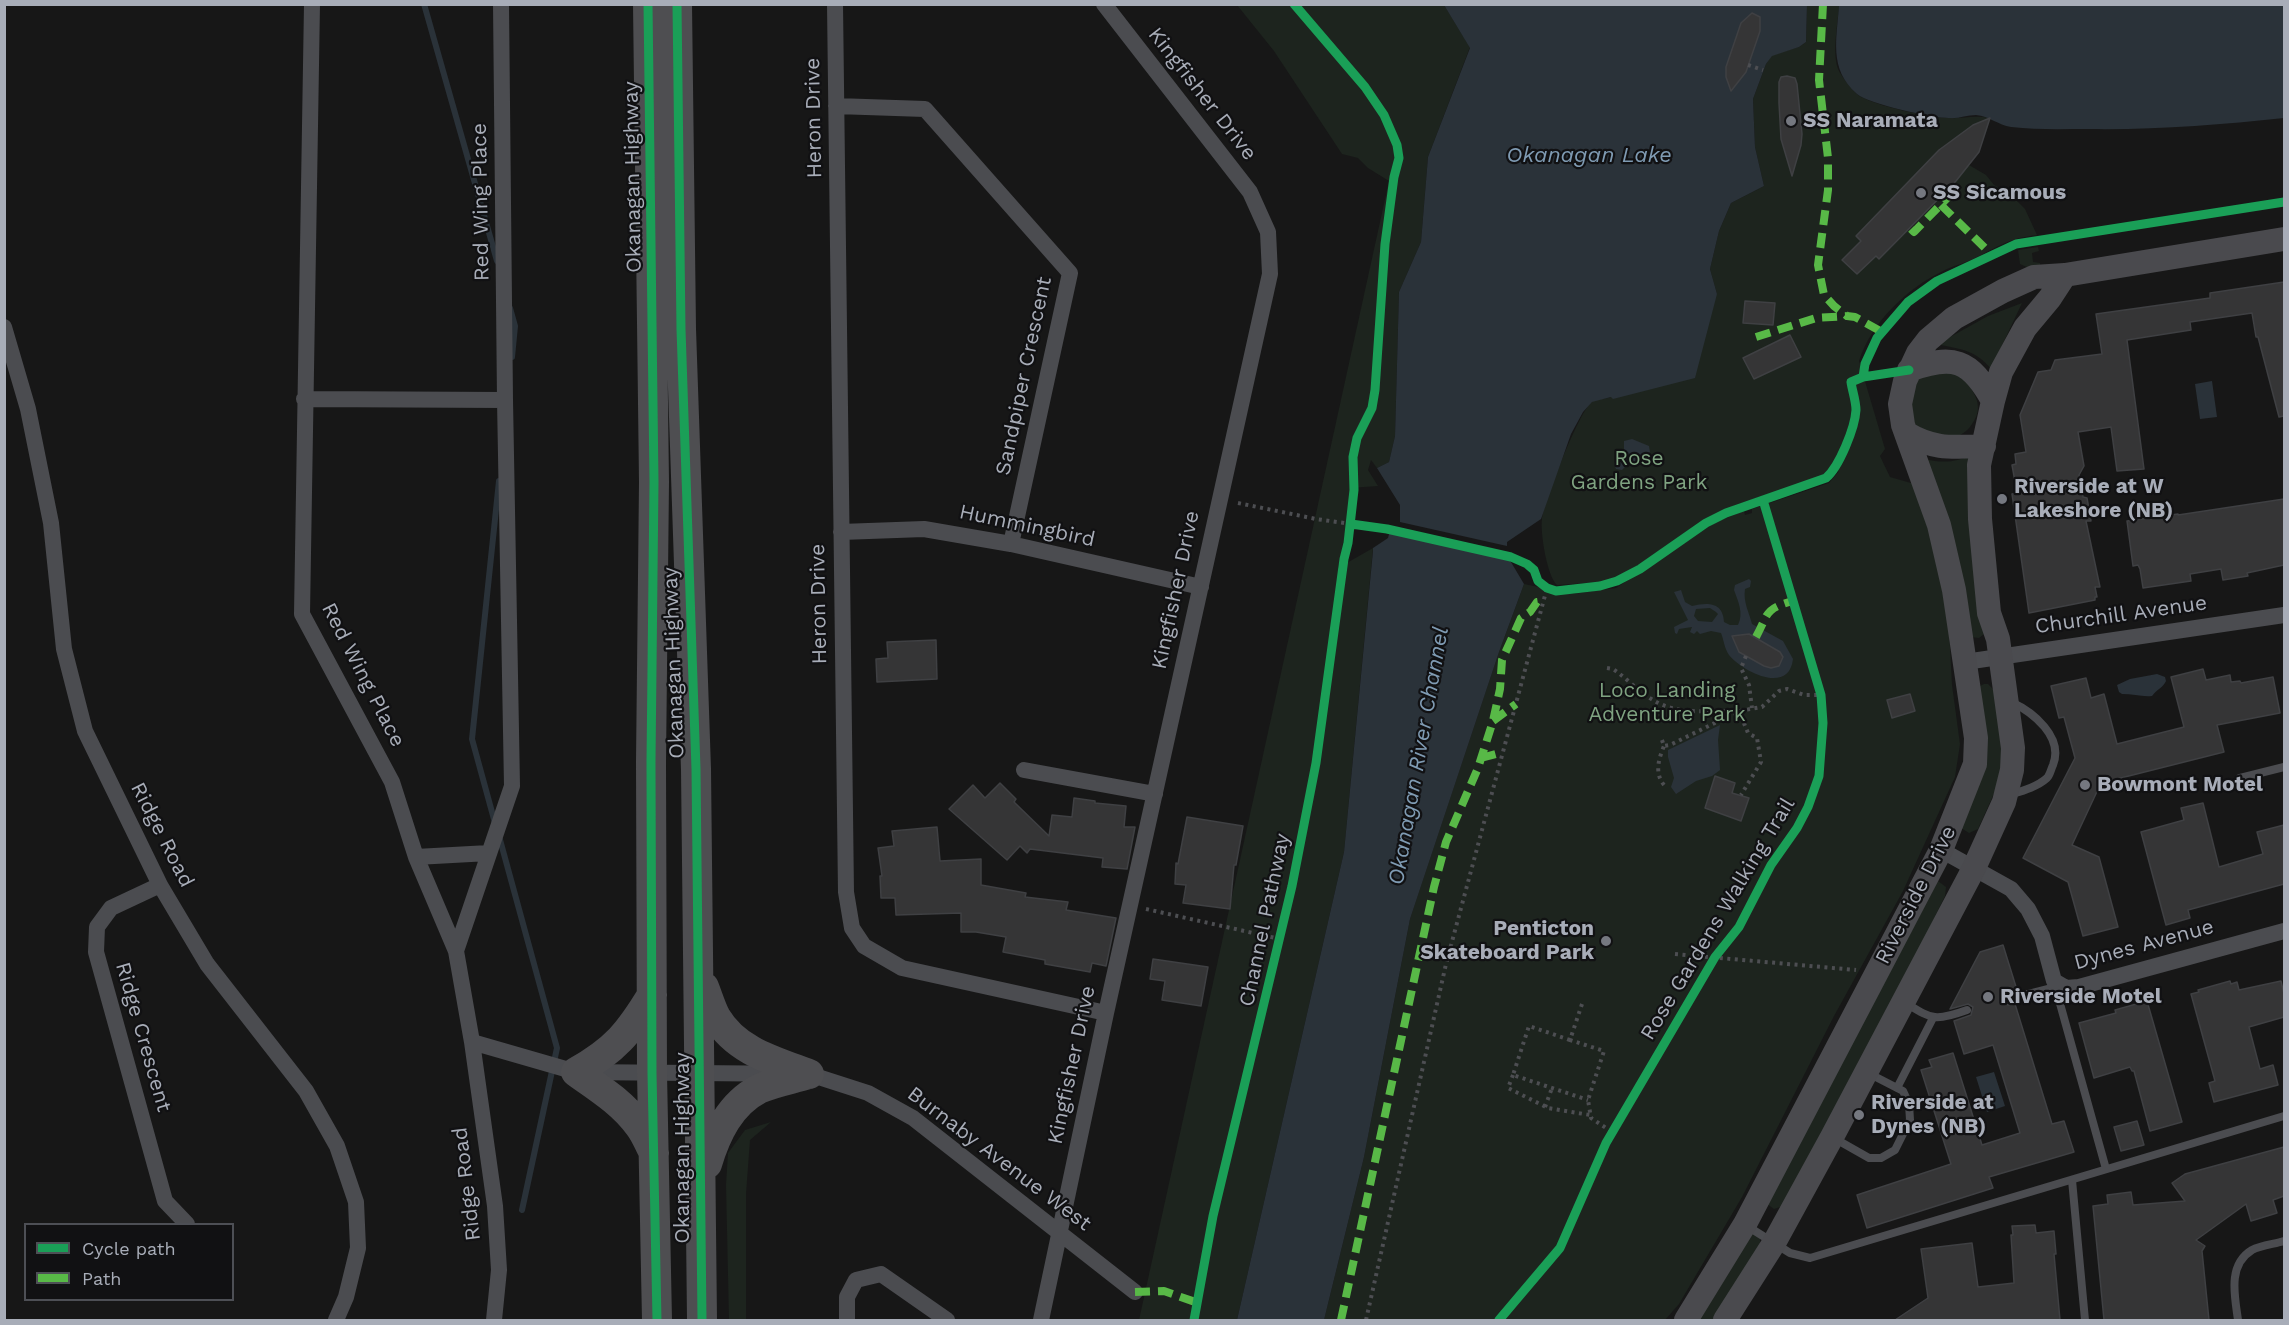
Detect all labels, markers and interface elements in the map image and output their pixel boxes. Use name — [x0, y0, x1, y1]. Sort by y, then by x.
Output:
street label: Kingfisher Drive — [1142, 23, 1262, 165]
street label: Heron Drive — [800, 57, 828, 179]
street label: Okanagan Highway — [619, 81, 647, 273]
place label: SS Naramata — [1803, 108, 1938, 134]
marker: SS Naramata — [1784, 114, 1798, 128]
street label: Red Wing Place — [467, 123, 495, 281]
water label: Okanagan Lake — [1506, 143, 1672, 169]
place label: SS Sicamous — [1933, 180, 2066, 206]
marker: SS Sicamous — [1914, 186, 1928, 200]
street label: Sandpiper Crescent — [991, 274, 1057, 478]
park label: Rose Gardens Park — [1570, 446, 1708, 496]
place label: Riverside at W Lakeshore (NB) — [2014, 474, 2173, 524]
marker: Riverside at W Lakeshore (NB) — [1995, 492, 2009, 506]
street label: Hummingbird — [957, 499, 1097, 553]
street label: Kingfisher Drive — [1147, 508, 1205, 672]
street label: Heron Drive — [805, 543, 833, 665]
street label: Okanagan Highway — [658, 567, 690, 759]
street label: Churchill Avenue — [2033, 590, 2209, 640]
street label: Red Wing Place — [316, 599, 410, 751]
water label: Okanagan River Channel — [1383, 625, 1455, 887]
park label: Loco Landing Adventure Park — [1588, 678, 1746, 728]
place label: Bowmont Motel — [2097, 772, 2263, 798]
street label: Ridge Road — [125, 778, 199, 892]
marker: Bowmont Motel — [2078, 778, 2092, 792]
street label: Rose Gardens Walking Trail — [1636, 793, 1800, 1045]
street label: Riverside Drive — [1870, 822, 1962, 968]
street label: Channel Pathway — [1234, 831, 1296, 1009]
street label: Dynes Avenue — [2071, 914, 2217, 976]
place label: Penticton Skateboard Park — [1420, 916, 1594, 966]
marker: Penticton Skateboard Park — [1599, 934, 1613, 948]
street label: Ridge Crescent — [110, 959, 176, 1115]
street label: Kingfisher Drive — [1043, 983, 1101, 1147]
place label: Riverside Motel — [2000, 984, 2162, 1010]
marker: Riverside Motel — [1981, 990, 1995, 1004]
street label: Okanagan Highway — [670, 1052, 696, 1244]
street label: Burnaby Avenue West — [902, 1082, 1096, 1236]
place label: Riverside at Dynes (NB) — [1871, 1090, 1994, 1140]
marker: Riverside at Dynes (NB) — [1852, 1108, 1866, 1122]
street label: Ridge Road — [448, 1126, 486, 1242]
legend — [24, 1223, 234, 1301]
text: Cycle path — [82, 1238, 176, 1259]
text: Path — [82, 1268, 122, 1289]

